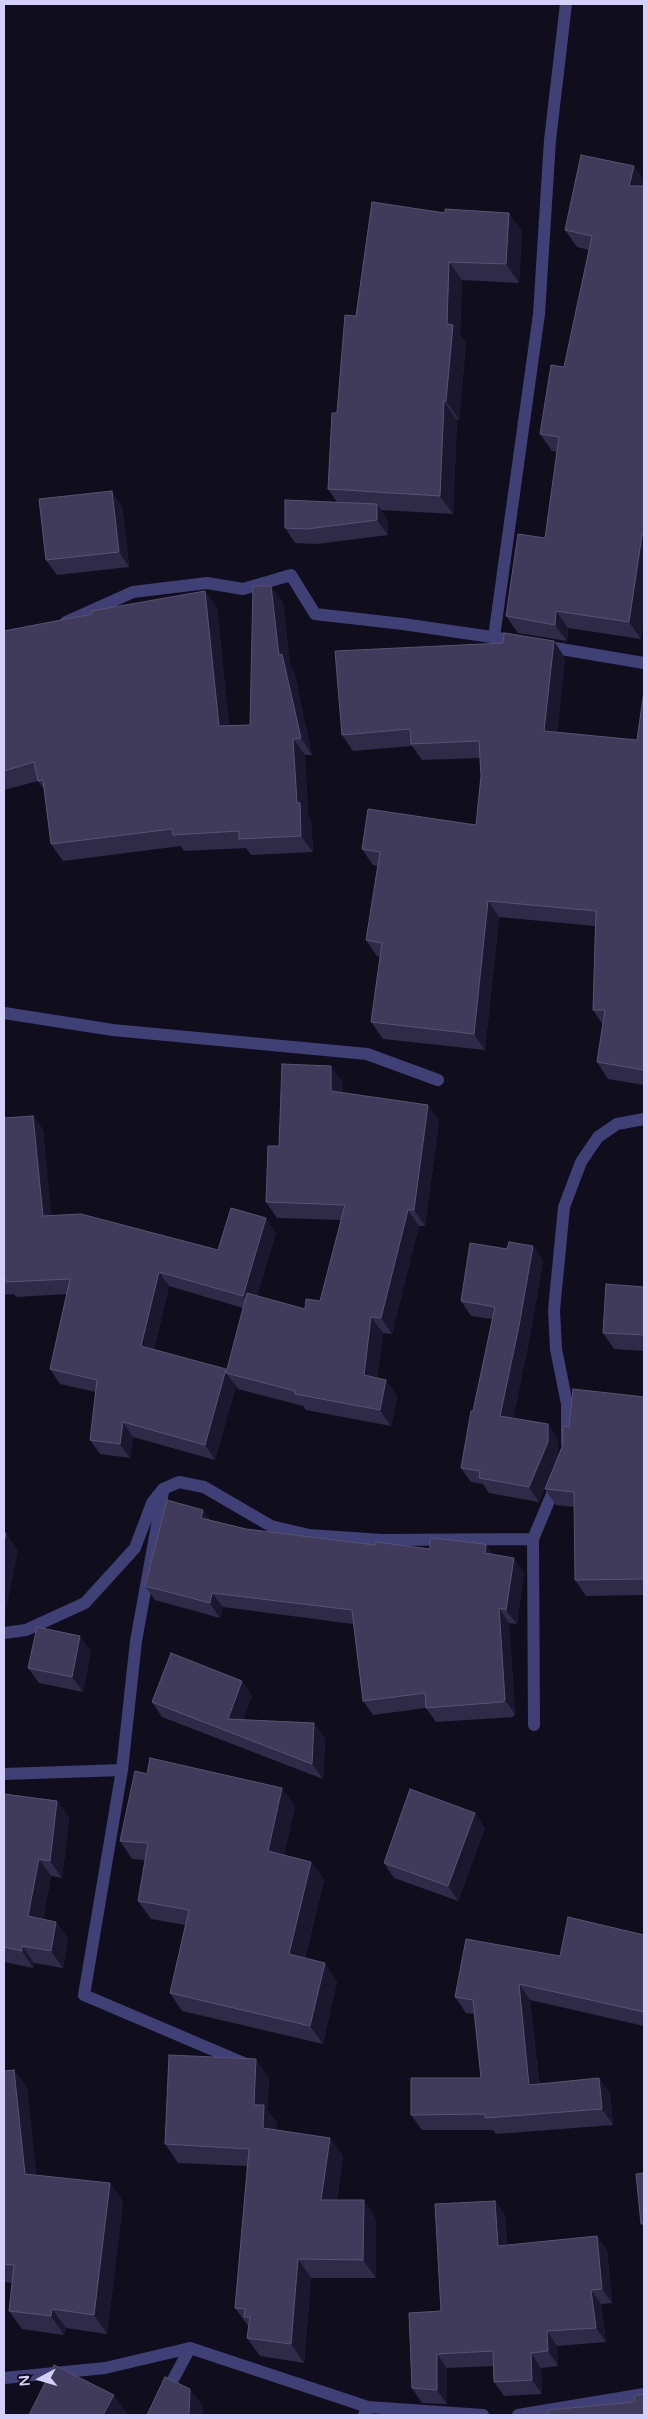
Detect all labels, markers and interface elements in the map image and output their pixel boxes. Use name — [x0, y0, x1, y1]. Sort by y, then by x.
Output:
north arrow — [15, 2354, 65, 2404]
text: N — [16, 2374, 34, 2387]

